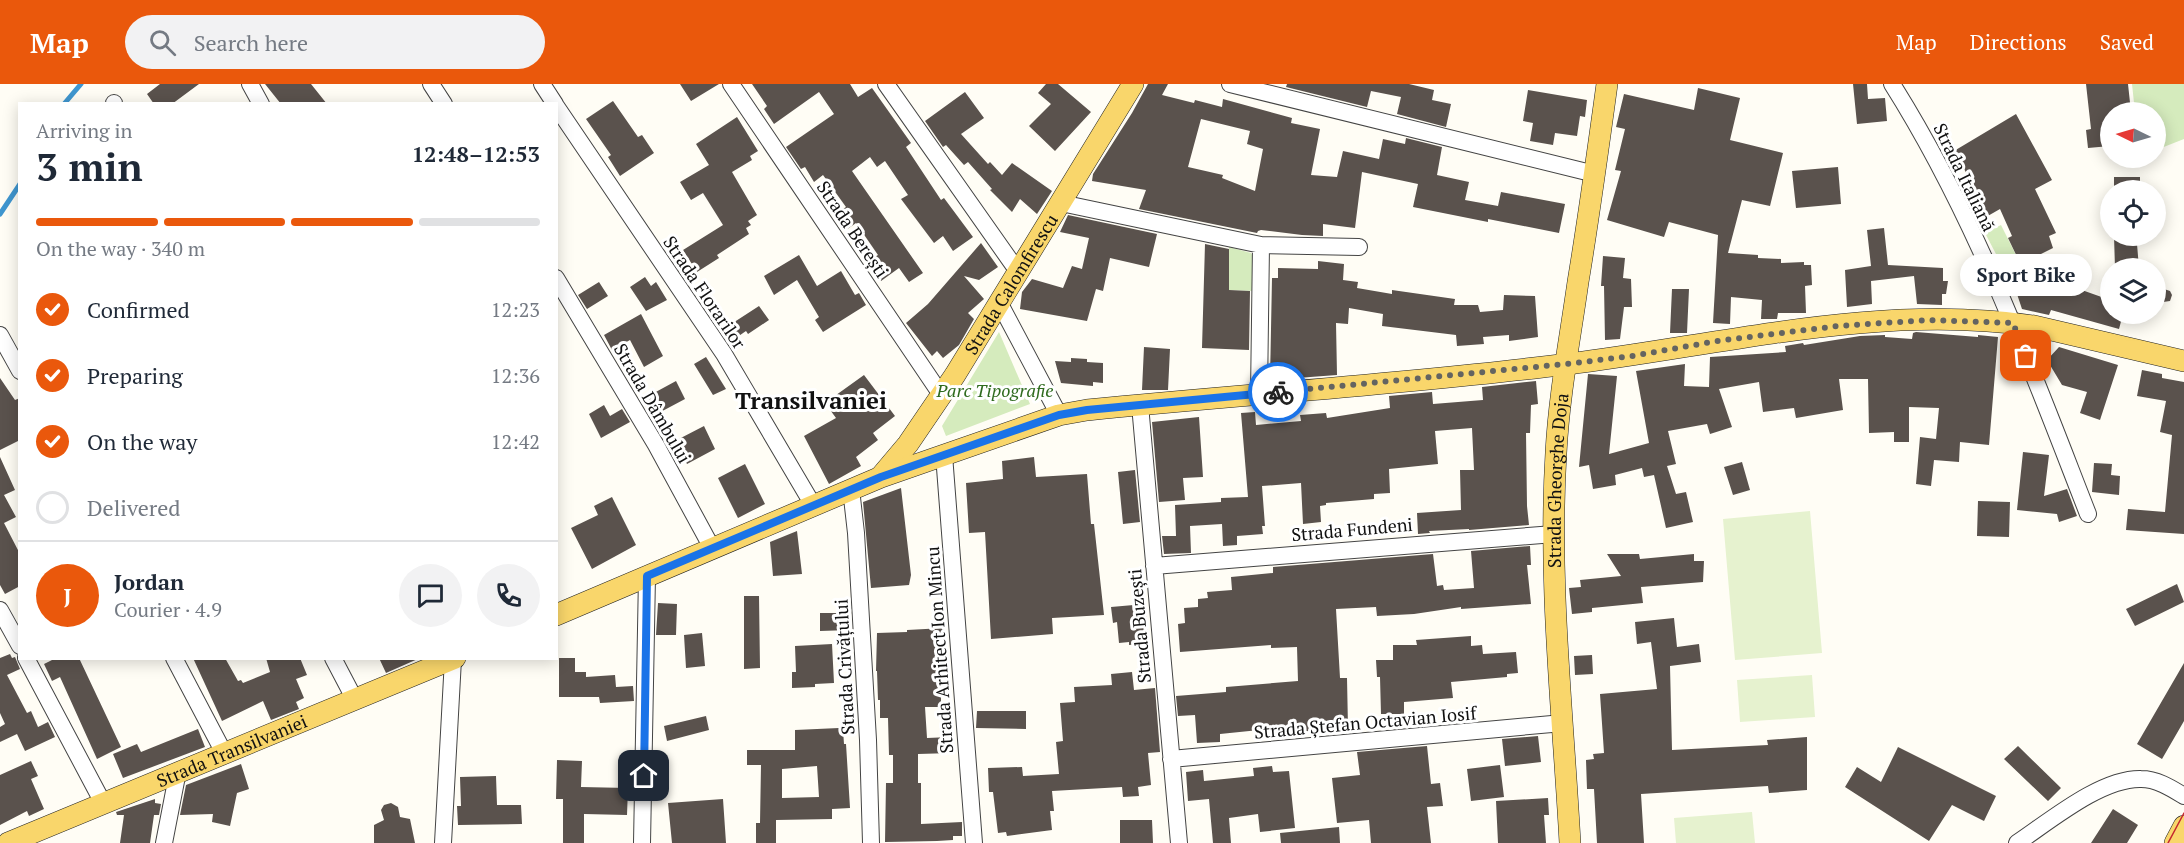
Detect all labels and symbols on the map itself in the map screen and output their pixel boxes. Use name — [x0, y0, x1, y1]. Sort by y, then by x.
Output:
north arrow — [2100, 102, 2166, 168]
street label: Strada Italiană — [1928, 119, 2002, 235]
street label: Strada Berești — [812, 176, 894, 282]
street label: Strada Calomfirescu — [958, 209, 1063, 359]
street label: Strada Florarilor — [658, 231, 752, 353]
callout: Sport Bike — [1960, 254, 2092, 296]
pin — [2000, 330, 2051, 381]
street label: Strada Dâmbului — [609, 339, 697, 467]
courier — [1248, 362, 1308, 422]
park label: Parc Tipografie — [936, 378, 1053, 402]
district label: Transilvaniei — [735, 384, 887, 416]
street label: Strada Gheorghe Doja — [1542, 392, 1573, 568]
street label: Strada Fundeni — [1290, 512, 1414, 546]
street label: Strada Arhitect Ion Mincu — [920, 546, 958, 754]
street label: Strada Buzești — [1122, 568, 1156, 684]
street label: Strada Crivățului — [828, 598, 860, 736]
street label: Strada Ștefan Octavian Iosif — [1253, 700, 1479, 744]
street label: Strada Transilvaniei — [153, 709, 310, 792]
pin — [618, 750, 669, 801]

